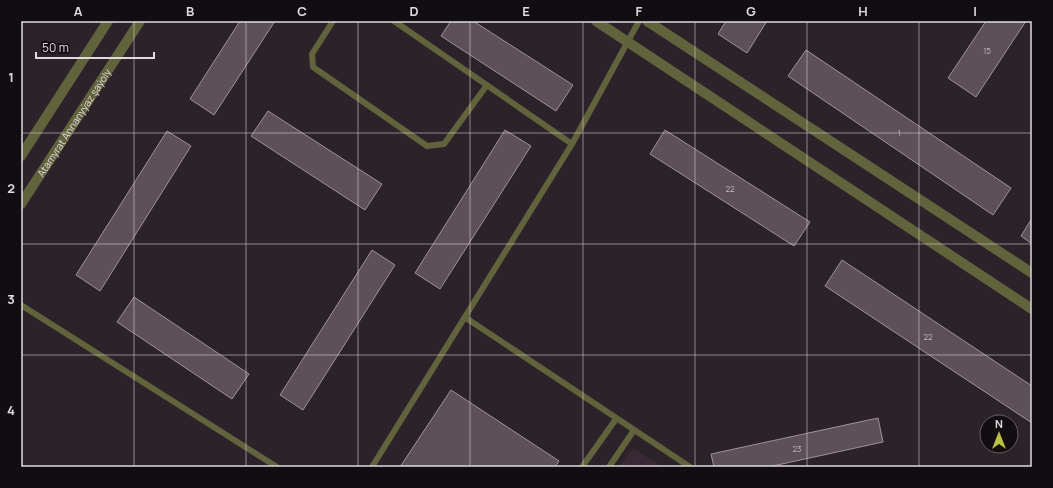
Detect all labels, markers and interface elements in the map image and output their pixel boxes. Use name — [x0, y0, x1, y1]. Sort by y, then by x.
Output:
text: A — [74, 2, 83, 20]
text: B — [186, 2, 194, 20]
text: C — [297, 2, 307, 20]
text: D — [409, 2, 419, 20]
text: E — [522, 2, 530, 20]
text: F — [636, 2, 643, 20]
text: G — [746, 2, 756, 20]
text: H — [858, 2, 868, 20]
text: I — [973, 2, 977, 20]
scale bar — [36, 34, 154, 60]
text: 50 m — [42, 39, 69, 56]
house number: 15 — [983, 45, 991, 56]
street label: Atamyrat Annanyýaz şaýoly — [34, 65, 115, 179]
text: 1 — [8, 68, 14, 86]
house number: 1 — [897, 127, 901, 138]
text: 2 — [7, 179, 15, 197]
house number: 22 — [725, 183, 735, 194]
text: 3 — [7, 290, 15, 308]
house number: 22 — [923, 331, 933, 342]
text: 4 — [7, 401, 15, 419]
north arrow — [979, 414, 1019, 454]
text: N — [995, 416, 1003, 431]
house number: 23 — [793, 443, 801, 454]

